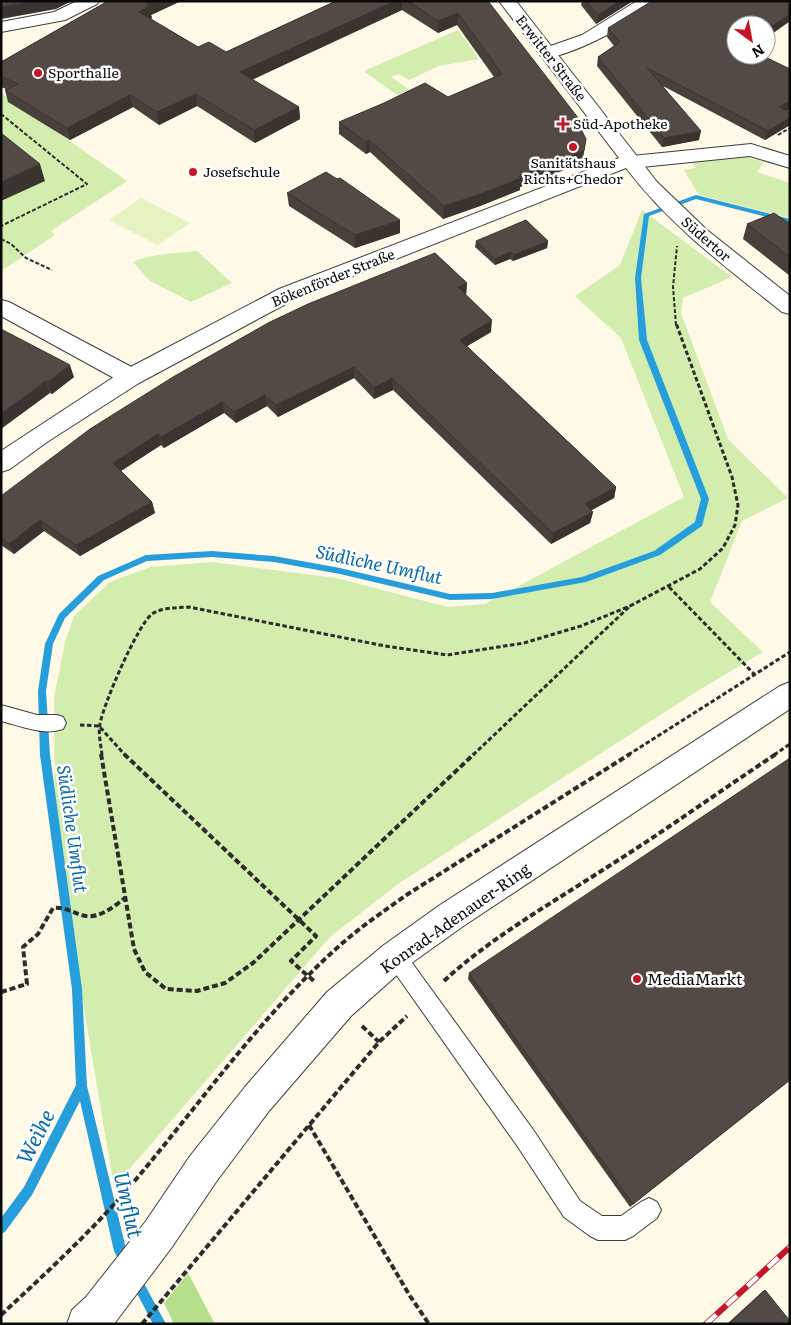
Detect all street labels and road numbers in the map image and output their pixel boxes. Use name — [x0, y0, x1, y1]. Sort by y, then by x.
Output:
street label: Erwitter Straße — [512, 10, 592, 105]
street label: Südertor — [678, 211, 736, 266]
street label: Bökenförder Straße — [268, 243, 397, 311]
street label: Konrad-Adenauer-Ring — [374, 856, 535, 978]

